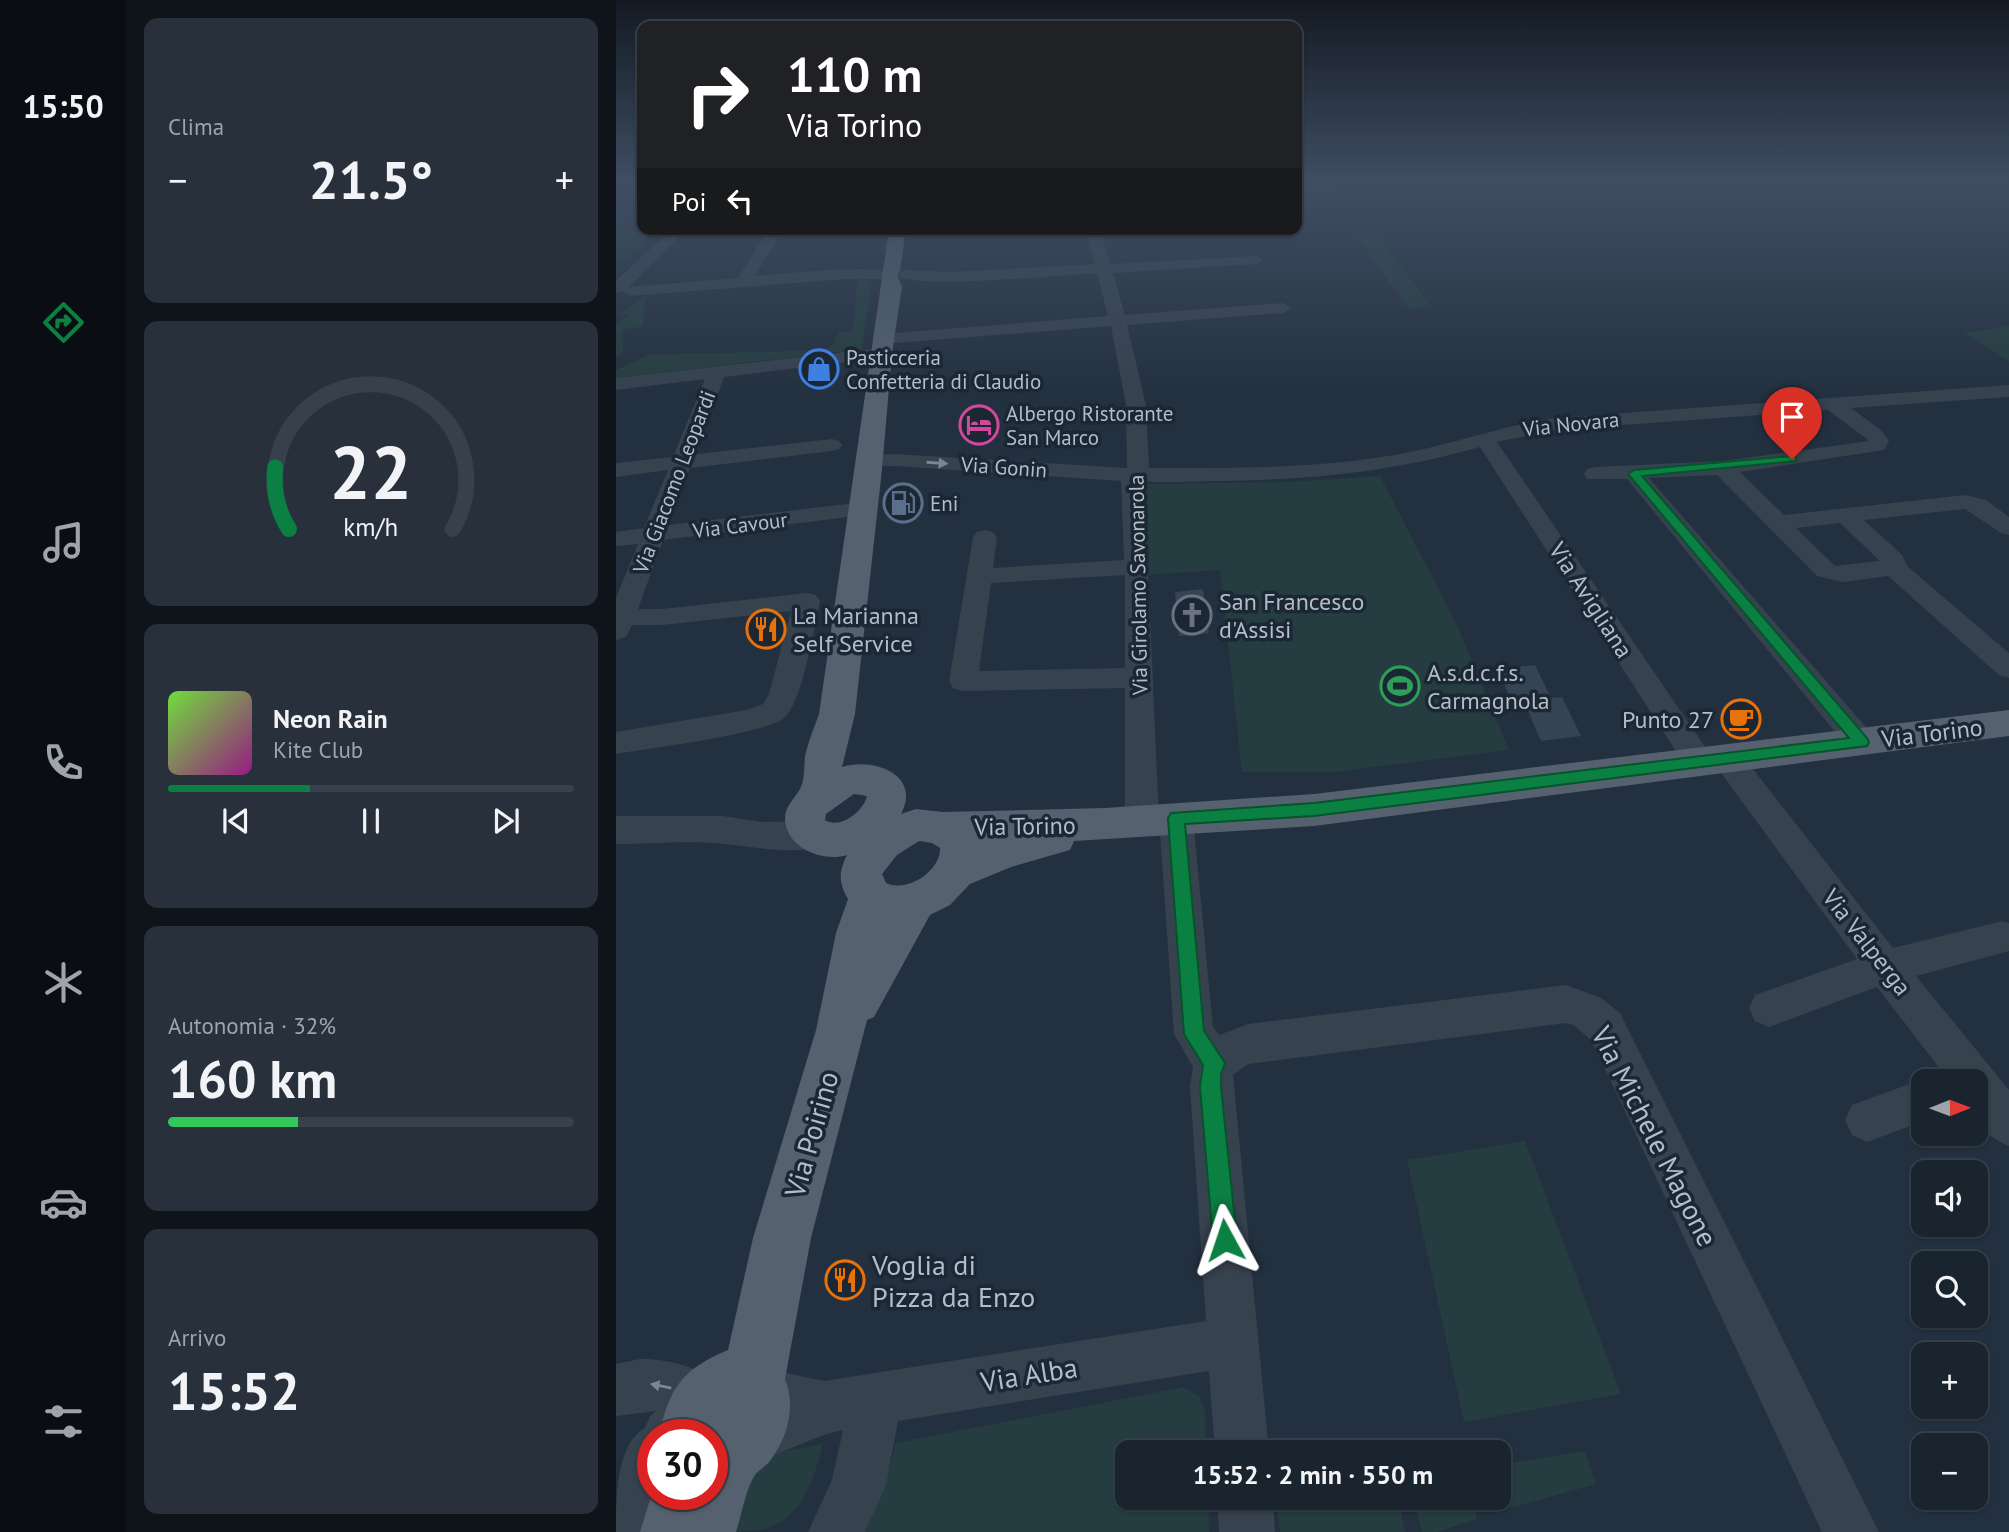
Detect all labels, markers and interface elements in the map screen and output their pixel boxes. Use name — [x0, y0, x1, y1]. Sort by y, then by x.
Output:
text: 110 m — [787, 42, 922, 106]
icon: right — [672, 49, 763, 140]
text: 15:50 — [22, 85, 104, 127]
text: Via Torino — [787, 104, 922, 146]
text: Clima — [168, 112, 224, 141]
text: 21.5° — [309, 146, 433, 213]
text: − — [168, 155, 187, 204]
text: + — [555, 155, 574, 204]
icon: left — [721, 182, 759, 220]
text: Poi — [672, 185, 707, 218]
icon: directions — [39, 298, 88, 347]
place label: Pasticceria Confetteria di Claudio — [846, 344, 1041, 395]
shop icon: Pasticceria Confetteria di Claudio — [798, 348, 840, 390]
street label: Via Giacomo Leopardi — [626, 387, 721, 578]
pin — [1762, 387, 1822, 459]
icon: arrive — [1773, 398, 1811, 436]
place label: Albergo Ristorante San Marco — [1006, 400, 1173, 451]
hotel icon: Albergo Ristorante San Marco — [958, 404, 1000, 446]
street label: Via Novara — [1520, 406, 1621, 443]
text: 22 — [330, 426, 412, 520]
street label: Via Gonin — [959, 450, 1048, 483]
one-way arrow — [927, 458, 949, 469]
street label: Via Girolamo Savonarola — [1123, 475, 1153, 696]
fuel station icon: Eni — [882, 482, 924, 524]
place label: Eni — [930, 490, 958, 517]
street label: Via Cavour — [690, 506, 789, 544]
text: km/h — [344, 511, 398, 543]
icon: music — [39, 518, 88, 567]
street label: Via Avigliana — [1541, 535, 1640, 664]
place label: San Francesco d'Assisi — [1219, 586, 1365, 645]
church icon: San Francesco d'Assisi — [1171, 594, 1213, 636]
place label: La Marianna Self Service — [793, 600, 919, 659]
restaurant icon: La Marianna Self Service — [745, 608, 787, 650]
place label: A.s.d.c.f.s. Carmagnola — [1427, 657, 1550, 716]
sports icon: A.s.d.c.f.s. Carmagnola — [1379, 665, 1421, 707]
cafe icon: Punto 27 — [1720, 698, 1762, 740]
text: Neon Rain — [273, 702, 388, 735]
place label: Punto 27 — [1622, 704, 1714, 735]
street label: Via Torino — [1879, 711, 1984, 755]
text: Kite Club — [273, 735, 363, 764]
icon: phone — [39, 738, 88, 787]
icon: previous — [217, 802, 255, 840]
icon: pause — [352, 802, 390, 840]
icon: next — [487, 802, 525, 840]
street label: Via Torino — [973, 810, 1076, 842]
street label: Via Valperga — [1815, 882, 1918, 1002]
icon: climate — [39, 958, 88, 1007]
text: Autonomia · 32% — [168, 1011, 336, 1040]
street label: Via Michele Magone — [1583, 1019, 1726, 1252]
text: 160 km — [168, 1045, 337, 1112]
street label: Via Poirino — [775, 1067, 847, 1202]
north arrow — [1911, 1069, 1988, 1146]
map controls — [1911, 1069, 1988, 1510]
button: sound — [1911, 1160, 1988, 1237]
icon: car — [39, 1178, 88, 1227]
position arrow — [1188, 1203, 1262, 1277]
place label: Voglia di Pizza da Enzo — [871, 1246, 1035, 1315]
button: search — [1911, 1251, 1988, 1328]
restaurant icon: Voglia di Pizza da Enzo — [824, 1259, 866, 1301]
text: Arrivo — [168, 1323, 226, 1352]
button: + — [1911, 1342, 1988, 1419]
street label: Via Alba — [977, 1348, 1080, 1400]
text: 15:52 — [168, 1357, 300, 1424]
one-way arrow — [649, 1380, 671, 1391]
icon: filters — [39, 1397, 88, 1446]
speed limit sign: 30 — [637, 1419, 728, 1510]
button: − — [1911, 1433, 1988, 1510]
text: 15:52 · 2 min · 550 m — [1193, 1458, 1433, 1491]

